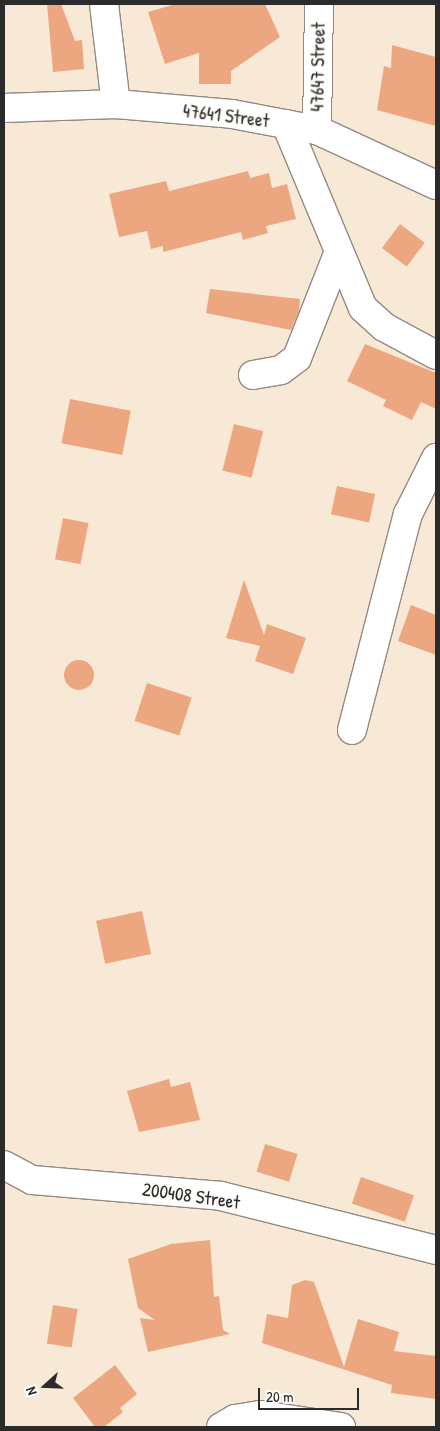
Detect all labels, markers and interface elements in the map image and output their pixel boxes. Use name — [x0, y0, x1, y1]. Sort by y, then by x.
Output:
street label: 47647 Street — [306, 22, 330, 112]
street label: 47641 Street — [182, 99, 270, 133]
street label: 200408 Street — [141, 1178, 241, 1214]
north arrow — [20, 1361, 70, 1411]
scale bar — [260, 1378, 361, 1410]
text: N — [20, 1385, 41, 1398]
text: 20 m — [266, 1386, 293, 1407]

